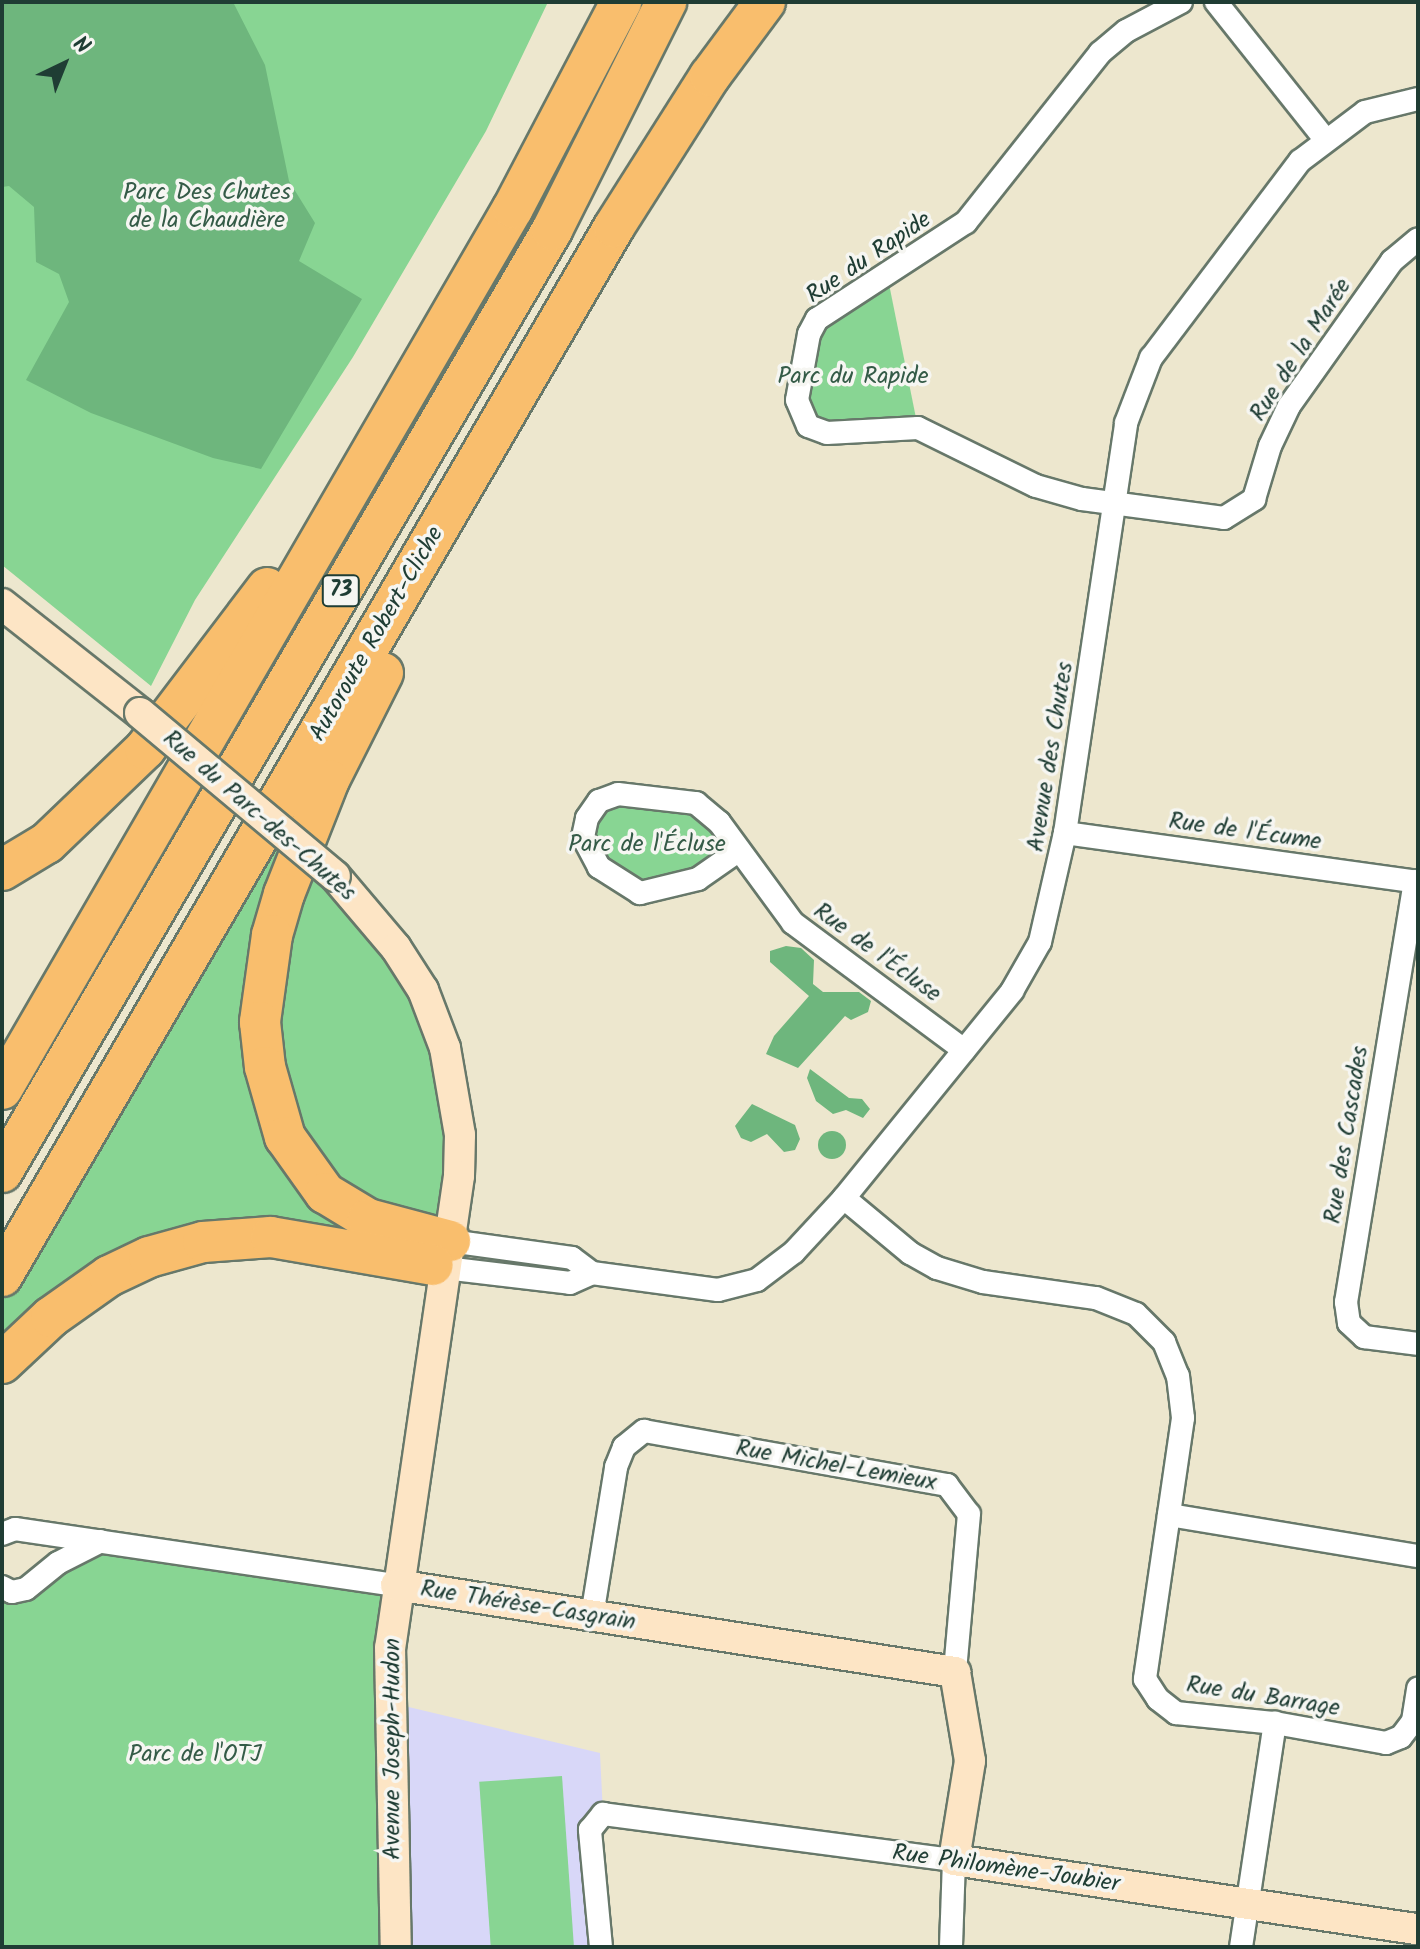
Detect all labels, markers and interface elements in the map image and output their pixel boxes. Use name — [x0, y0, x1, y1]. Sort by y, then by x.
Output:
north arrow — [24, 24, 104, 104]
text: N — [64, 29, 98, 64]
park label: Parc Des Chutes de la Chaudière — [123, 179, 291, 235]
street label: Rue du Rapide — [801, 206, 937, 310]
street label: Rue de la Marée — [1244, 273, 1358, 427]
park label: Parc du Rapide — [778, 363, 928, 391]
street label: Autoroute Robert-Cliche — [304, 521, 450, 747]
road number: 73 — [321, 573, 361, 609]
street label: Avenue des Chutes — [1022, 660, 1080, 854]
street label: Rue du Parc-des-Chutes — [157, 724, 361, 908]
street label: Rue de l'Écume — [1167, 807, 1323, 857]
park label: Parc de l'Écluse — [568, 831, 726, 859]
street label: Rue de l'Écluse — [807, 897, 947, 1009]
street label: Rue des Cascades — [1319, 1044, 1375, 1226]
street label: Rue Michel-Lemieux — [733, 1434, 939, 1498]
street label: Rue Thérèse-Casgrain — [418, 1575, 638, 1637]
street label: Avenue Joseph-Hudon — [379, 1638, 407, 1860]
street label: Rue du Barrage — [1184, 1671, 1342, 1723]
park label: Parc de l'OTJ — [128, 1741, 262, 1769]
street label: Rue Philomène-Joubier — [890, 1839, 1122, 1899]

